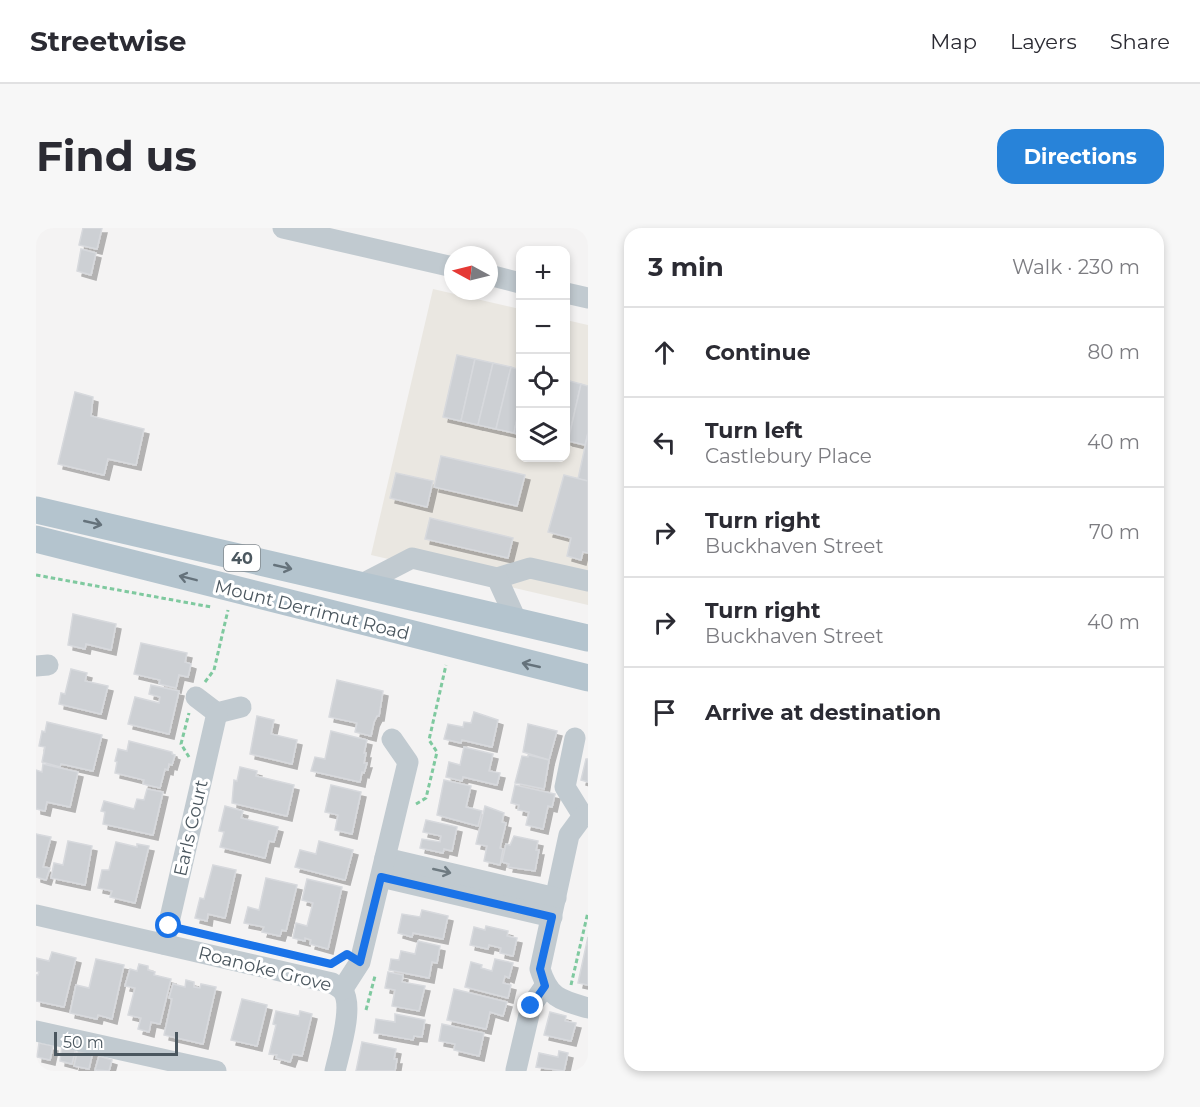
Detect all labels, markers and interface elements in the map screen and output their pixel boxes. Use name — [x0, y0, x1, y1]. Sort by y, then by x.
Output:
text: Streetwise — [30, 24, 186, 58]
text: Map — [930, 29, 977, 54]
text: Layers — [1010, 29, 1077, 54]
text: Share — [1110, 29, 1170, 54]
button: Directions — [997, 129, 1164, 184]
text: Find us — [36, 130, 197, 182]
north arrow — [444, 246, 498, 300]
map controls — [516, 246, 570, 462]
button: + — [516, 246, 570, 300]
text: 3 min — [648, 251, 724, 283]
text: Walk · 230 m — [1012, 255, 1140, 279]
button: − — [516, 300, 570, 354]
icon: ahead — [648, 336, 681, 369]
text: Continue — [705, 339, 811, 366]
text: 80 m — [1088, 340, 1140, 364]
button: locate — [516, 354, 570, 408]
button: layers — [516, 408, 570, 462]
text: Turn left — [705, 417, 803, 444]
icon: left — [648, 426, 681, 459]
text: 40 m — [1087, 430, 1140, 454]
text: Castlebury Place — [705, 444, 872, 468]
text: Turn right — [705, 507, 820, 534]
icon: right — [648, 516, 681, 549]
one-way arrow — [83, 518, 102, 530]
text: 70 m — [1089, 520, 1140, 544]
text: Buckhaven Street — [705, 534, 884, 558]
road number: 40 — [224, 545, 260, 571]
one-way arrow — [273, 562, 292, 573]
one-way arrow — [178, 571, 197, 583]
street label: Mount Derrimut Road — [212, 575, 412, 645]
text: Turn right — [705, 597, 820, 624]
icon: right — [648, 606, 681, 639]
text: 40 m — [1087, 610, 1140, 634]
text: Buckhaven Street — [705, 624, 884, 648]
one-way arrow — [522, 658, 541, 670]
icon: arrive — [648, 696, 681, 729]
text: Arrive at destination — [705, 699, 941, 726]
street label: Earls Court — [169, 778, 213, 878]
one-way arrow — [433, 866, 452, 878]
route start — [155, 912, 181, 938]
street label: Roanoke Grove — [196, 942, 334, 996]
route end — [517, 992, 543, 1018]
scale bar — [54, 1029, 178, 1056]
text: 50 m — [63, 1033, 104, 1052]

